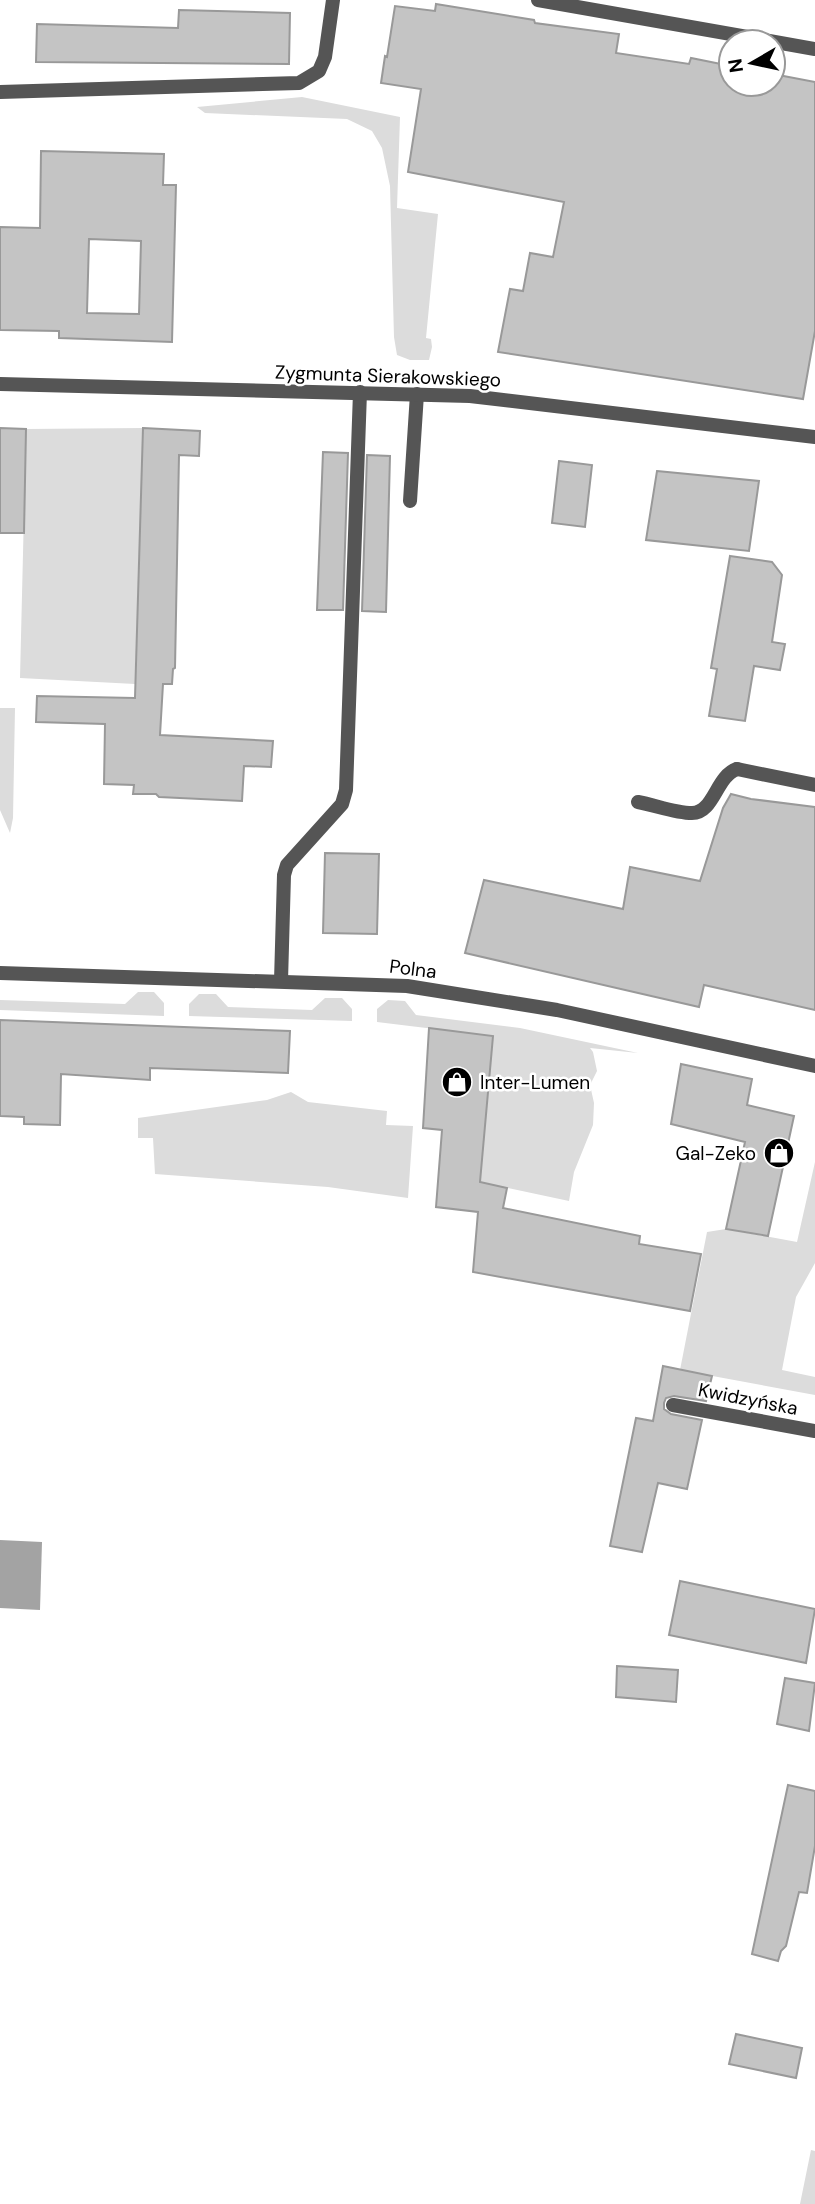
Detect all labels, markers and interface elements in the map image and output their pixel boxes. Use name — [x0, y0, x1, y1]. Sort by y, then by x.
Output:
north arrow — [717, 28, 787, 98]
text: N — [722, 57, 749, 74]
street label: Zygmunta Sierakowskiego — [274, 360, 502, 392]
street label: Polna — [388, 954, 438, 984]
shop icon: Inter-Lumen — [440, 1065, 474, 1099]
place label: Inter-Lumen — [480, 1070, 590, 1095]
shop icon: Gal-Zeko — [762, 1136, 796, 1170]
place label: Gal-Zeko — [676, 1141, 756, 1166]
street label: Kwidzyńska — [696, 1377, 800, 1421]

